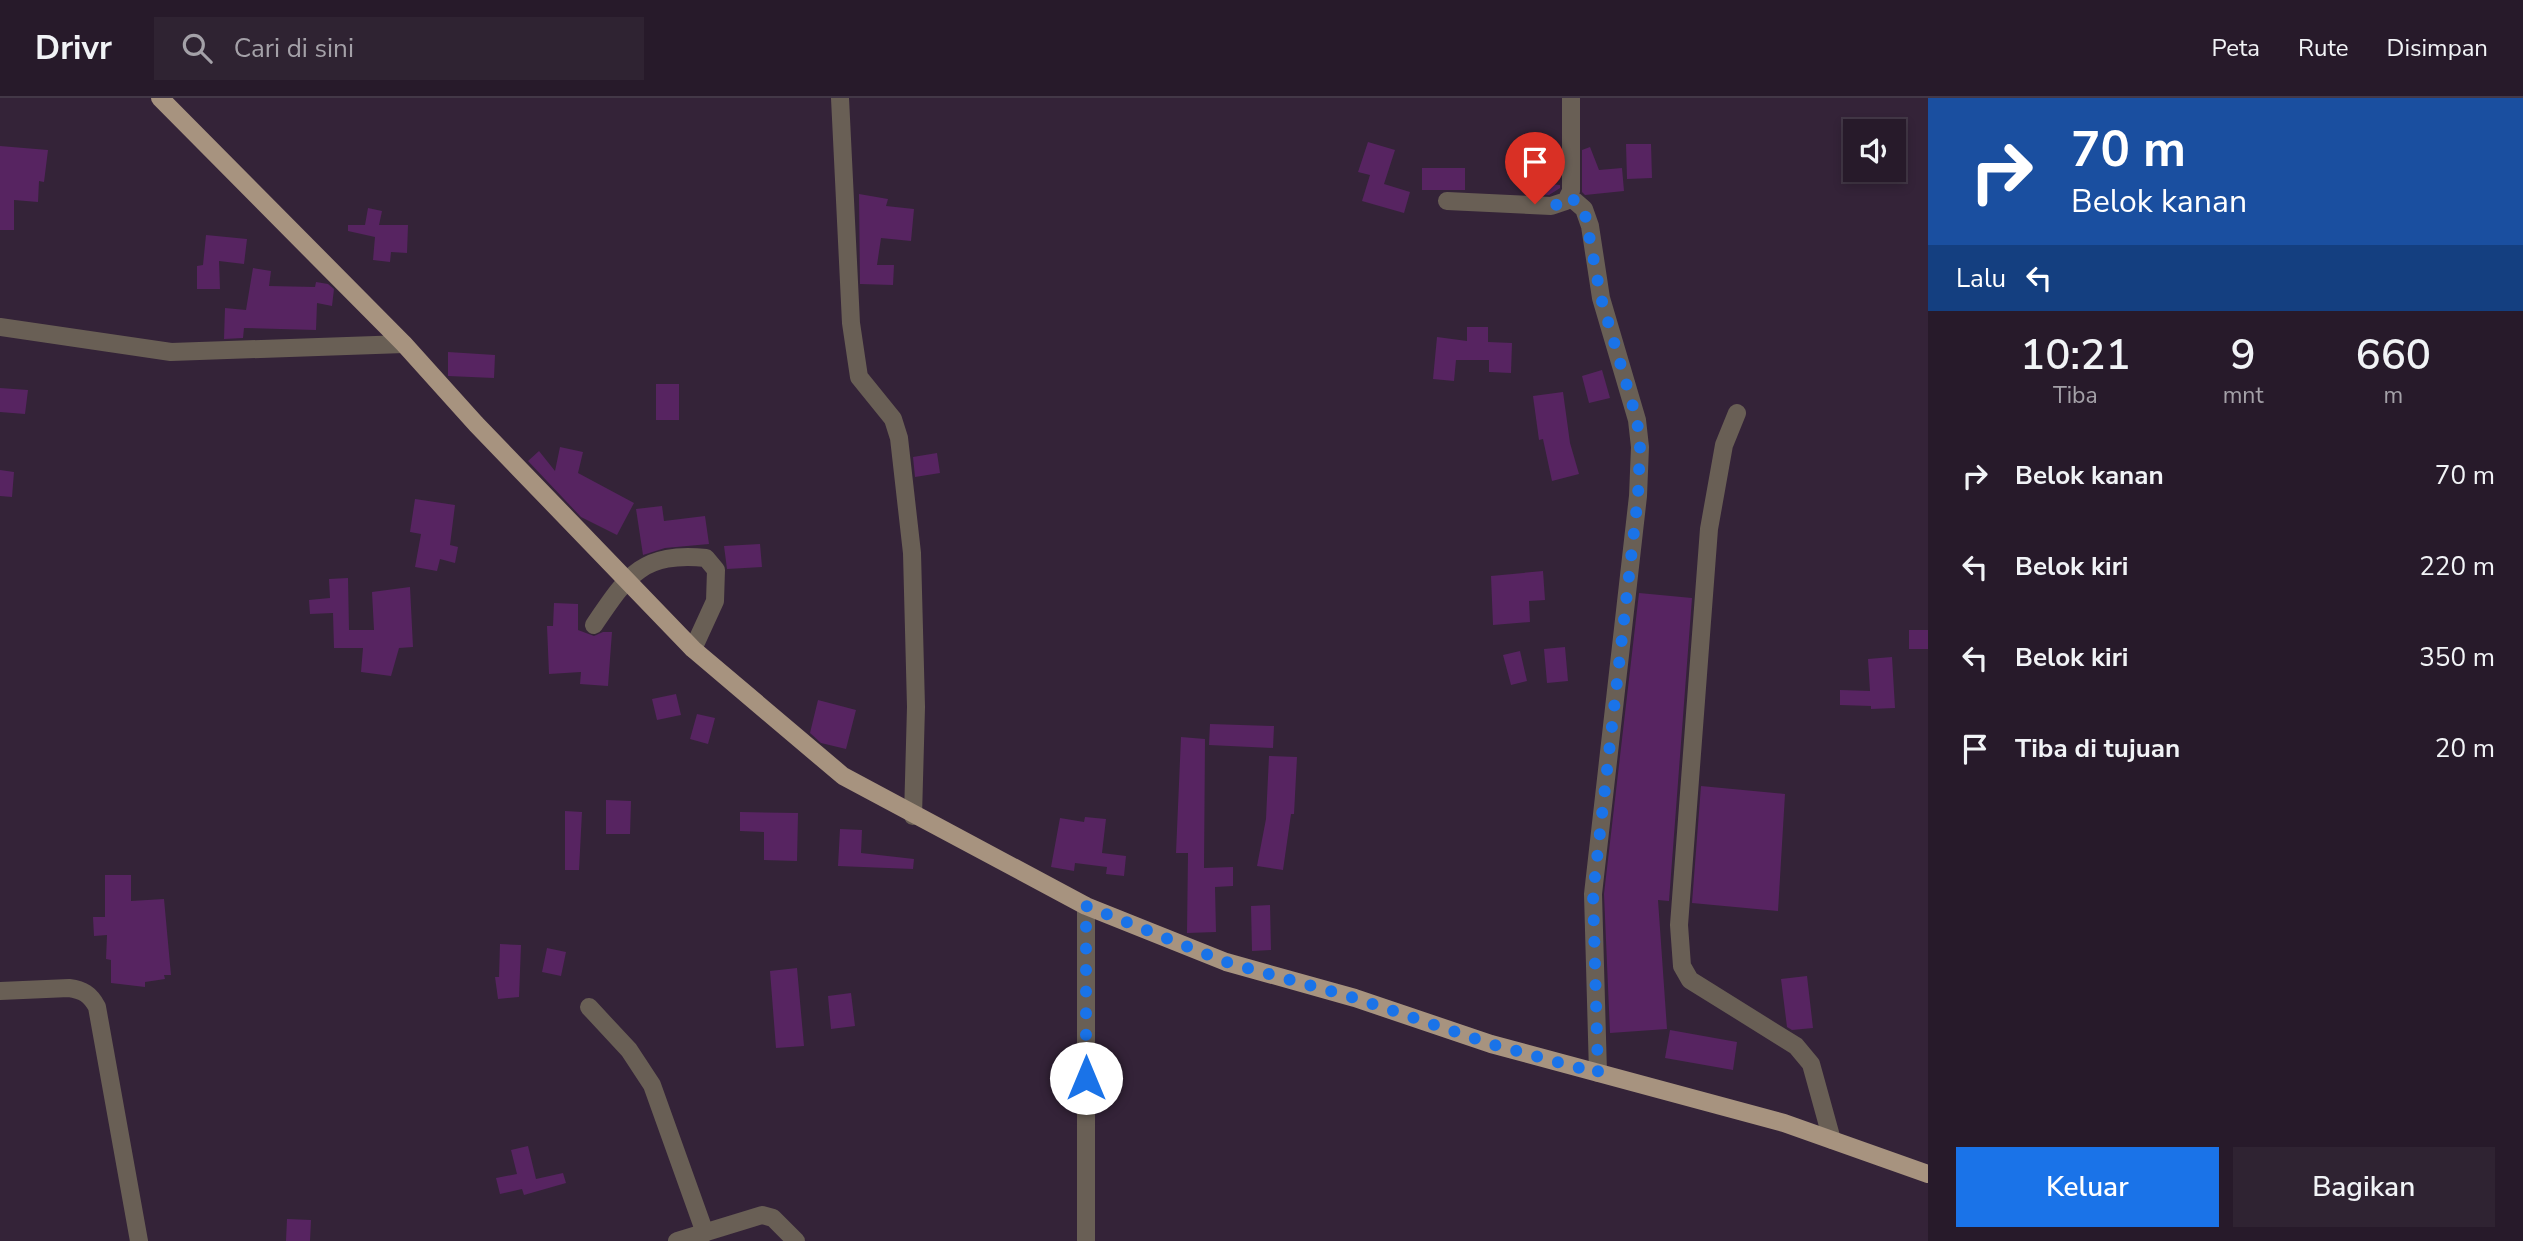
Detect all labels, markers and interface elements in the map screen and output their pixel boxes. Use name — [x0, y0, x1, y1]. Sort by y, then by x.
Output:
search box — [154, 17, 644, 80]
text: Drivr — [35, 26, 112, 71]
icon: search — [178, 29, 216, 67]
text: Cari di sini — [234, 31, 354, 66]
text: Peta — [2211, 32, 2260, 64]
text: Rute — [2298, 32, 2349, 64]
text: Disimpan — [2387, 32, 2488, 64]
text: 70 m — [2071, 116, 2186, 183]
map controls — [1843, 119, 1906, 182]
button: sound — [1843, 119, 1906, 182]
icon: right — [1956, 126, 2047, 217]
pin — [1505, 132, 1565, 204]
icon: arrive — [1516, 143, 1554, 181]
text: Belok kanan — [2071, 180, 2247, 223]
icon: left — [2020, 259, 2058, 297]
text: Lalu — [1956, 261, 2006, 296]
text: 10:21 — [2020, 327, 2131, 384]
text: 9 — [2230, 327, 2256, 384]
text: 660 — [2355, 327, 2431, 384]
text: Tiba — [2053, 380, 2098, 411]
text: mnt — [2223, 380, 2263, 411]
text: m — [2383, 380, 2403, 411]
icon: right — [1956, 457, 1994, 495]
text: Belok kanan — [2015, 458, 2164, 493]
text: 70 m — [2435, 458, 2495, 493]
icon: left — [1956, 548, 1994, 586]
text: Belok kiri — [2015, 549, 2128, 584]
text: 220 m — [2419, 549, 2495, 584]
icon: left — [1956, 639, 1994, 677]
text: Belok kiri — [2015, 640, 2128, 675]
text: 350 m — [2419, 640, 2495, 675]
icon: arrive — [1956, 730, 1994, 768]
text: Tiba di tujuan — [2015, 731, 2180, 766]
text: 20 m — [2435, 731, 2495, 766]
position arrow — [1049, 1041, 1123, 1115]
button: Keluar — [1956, 1147, 2219, 1227]
button: Bagikan — [2233, 1147, 2495, 1227]

